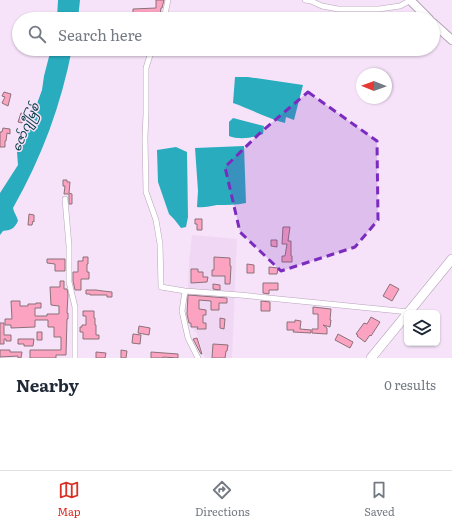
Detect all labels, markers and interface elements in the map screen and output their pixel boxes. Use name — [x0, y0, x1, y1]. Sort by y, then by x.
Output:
search box — [12, 12, 440, 56]
icon: search — [26, 23, 48, 45]
text: Search here — [58, 23, 142, 46]
north arrow — [356, 68, 392, 104]
water label: ဇော်ဂျီမြစ် — [7, 99, 45, 155]
map controls — [404, 310, 440, 346]
button: layers — [404, 310, 440, 346]
text: Nearby — [16, 372, 79, 397]
text: 0 results — [384, 375, 436, 394]
tab: Map — [57, 479, 81, 519]
tab: Directions — [195, 479, 250, 519]
tab: Saved — [364, 479, 395, 519]

